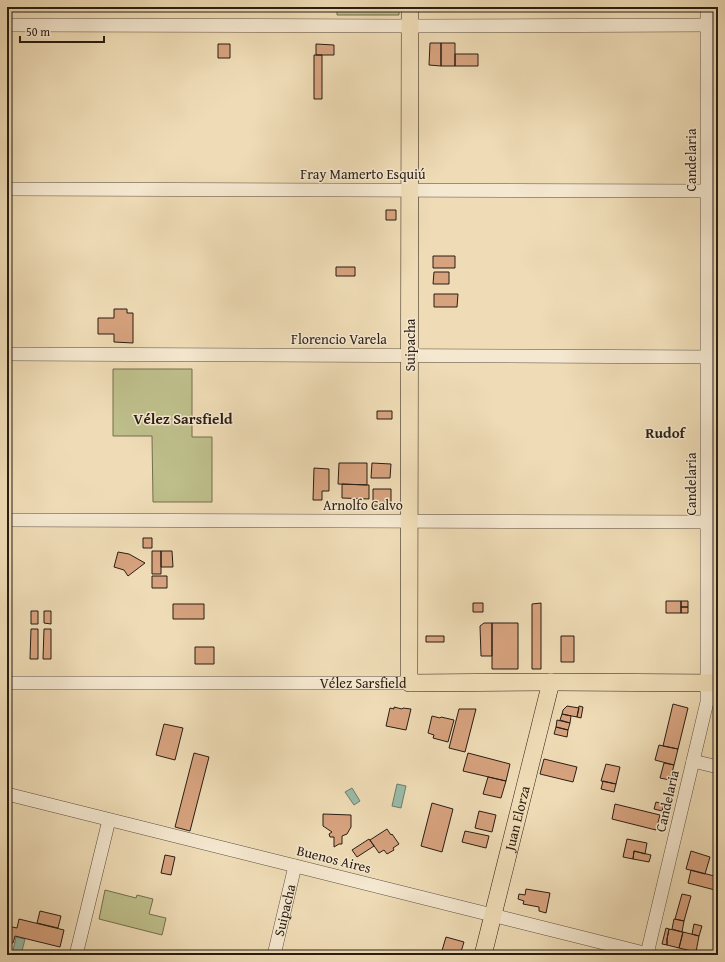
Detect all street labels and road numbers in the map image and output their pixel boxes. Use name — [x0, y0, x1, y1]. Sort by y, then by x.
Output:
street label: Candelaria — [681, 128, 701, 192]
street label: Fray Mamerto Esquiú — [300, 164, 426, 184]
street label: Suipacha — [400, 318, 420, 372]
street label: Florencio Varela — [291, 329, 387, 349]
street label: Candelaria — [681, 452, 701, 516]
street label: Arnolfo Calvo — [323, 495, 403, 515]
street label: Vélez Sarsfield — [320, 673, 407, 693]
street label: Candelaria — [650, 768, 684, 834]
street label: Juan Elorza — [499, 783, 535, 855]
street label: Buenos Aires — [295, 840, 373, 878]
street label: Suipacha — [269, 882, 300, 938]

